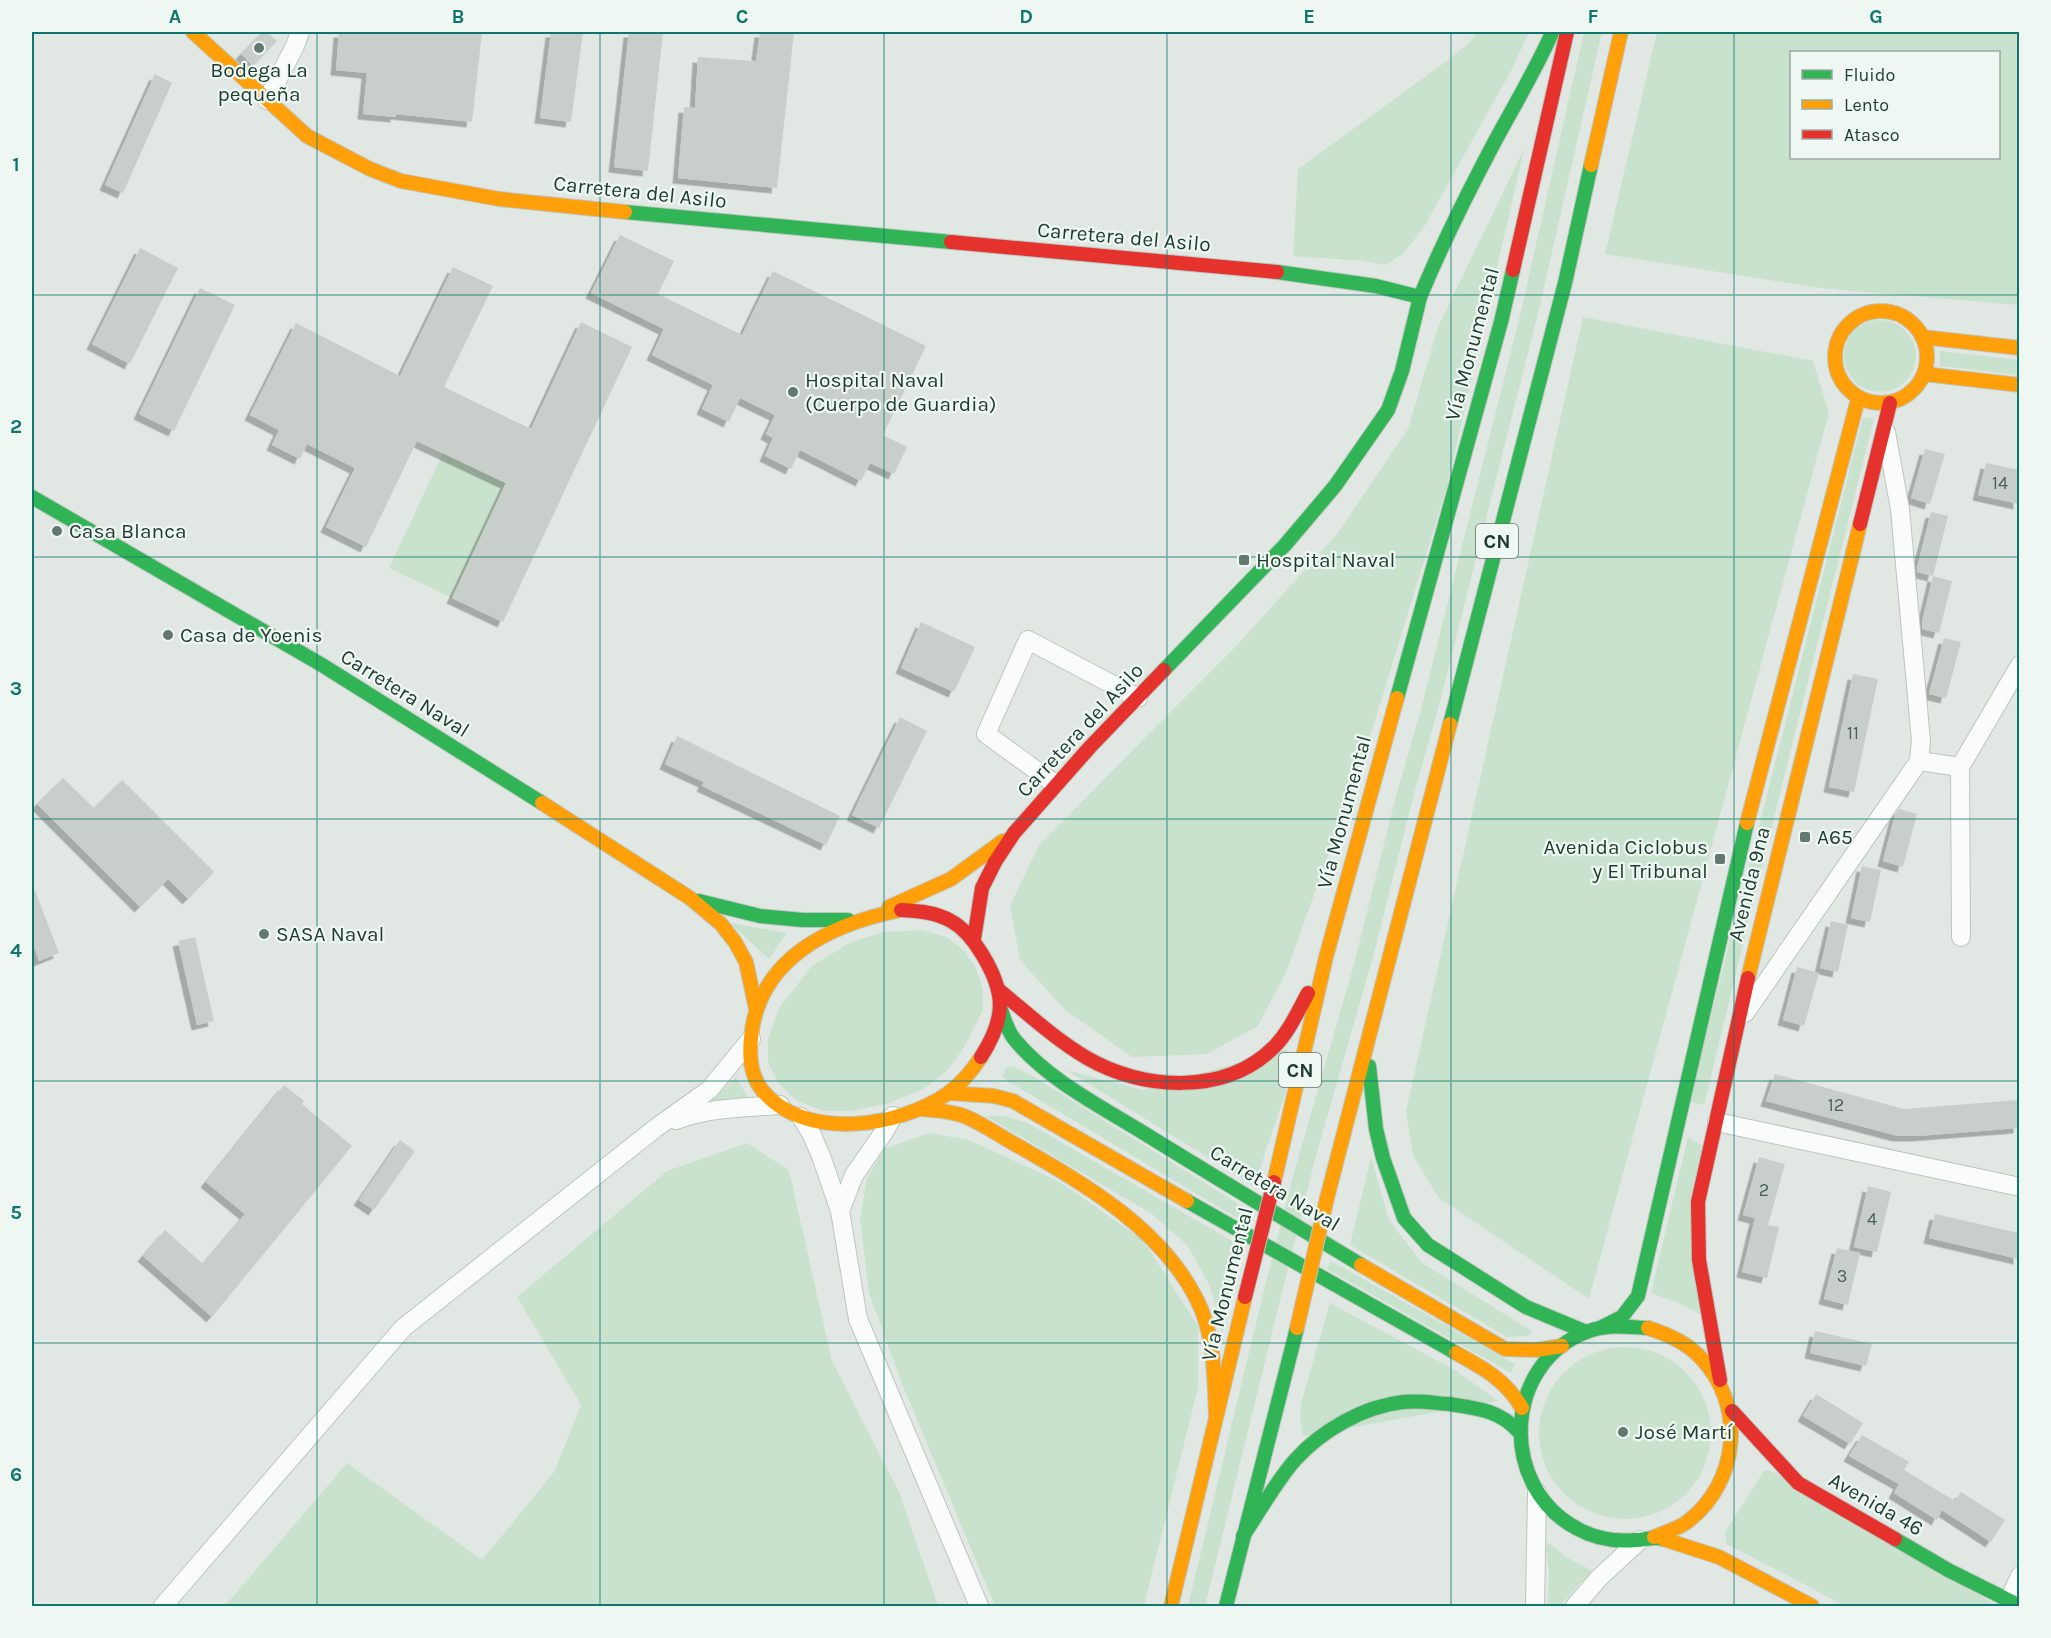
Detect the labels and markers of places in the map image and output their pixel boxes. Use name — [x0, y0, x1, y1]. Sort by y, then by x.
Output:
marker: Bodega La pequeña — [252, 41, 266, 55]
place label: Bodega La pequeña — [210, 58, 308, 106]
place label: Hospital Naval (Cuerpo de Guardia) — [805, 368, 997, 416]
marker: Hospital Naval (Cuerpo de Guardia) — [786, 385, 800, 399]
place label: Casa Blanca — [69, 519, 187, 543]
marker: Casa Blanca — [50, 524, 64, 538]
place label: Hospital Naval — [1256, 548, 1395, 572]
marker: Hospital Naval — [1237, 553, 1251, 567]
place label: Casa de Yoenis — [180, 623, 323, 647]
marker: Casa de Yoenis — [161, 628, 175, 642]
place label: A65 — [1817, 825, 1853, 849]
marker: A65 — [1798, 830, 1812, 844]
place label: Avenida Ciclobus y El Tribunal — [1544, 835, 1708, 883]
marker: Avenida Ciclobus y El Tribunal — [1713, 852, 1727, 866]
place label: SASA Naval — [276, 922, 384, 946]
marker: SASA Naval — [257, 927, 271, 941]
place label: José Martí — [1635, 1420, 1734, 1444]
marker: José Martí — [1616, 1425, 1630, 1439]

